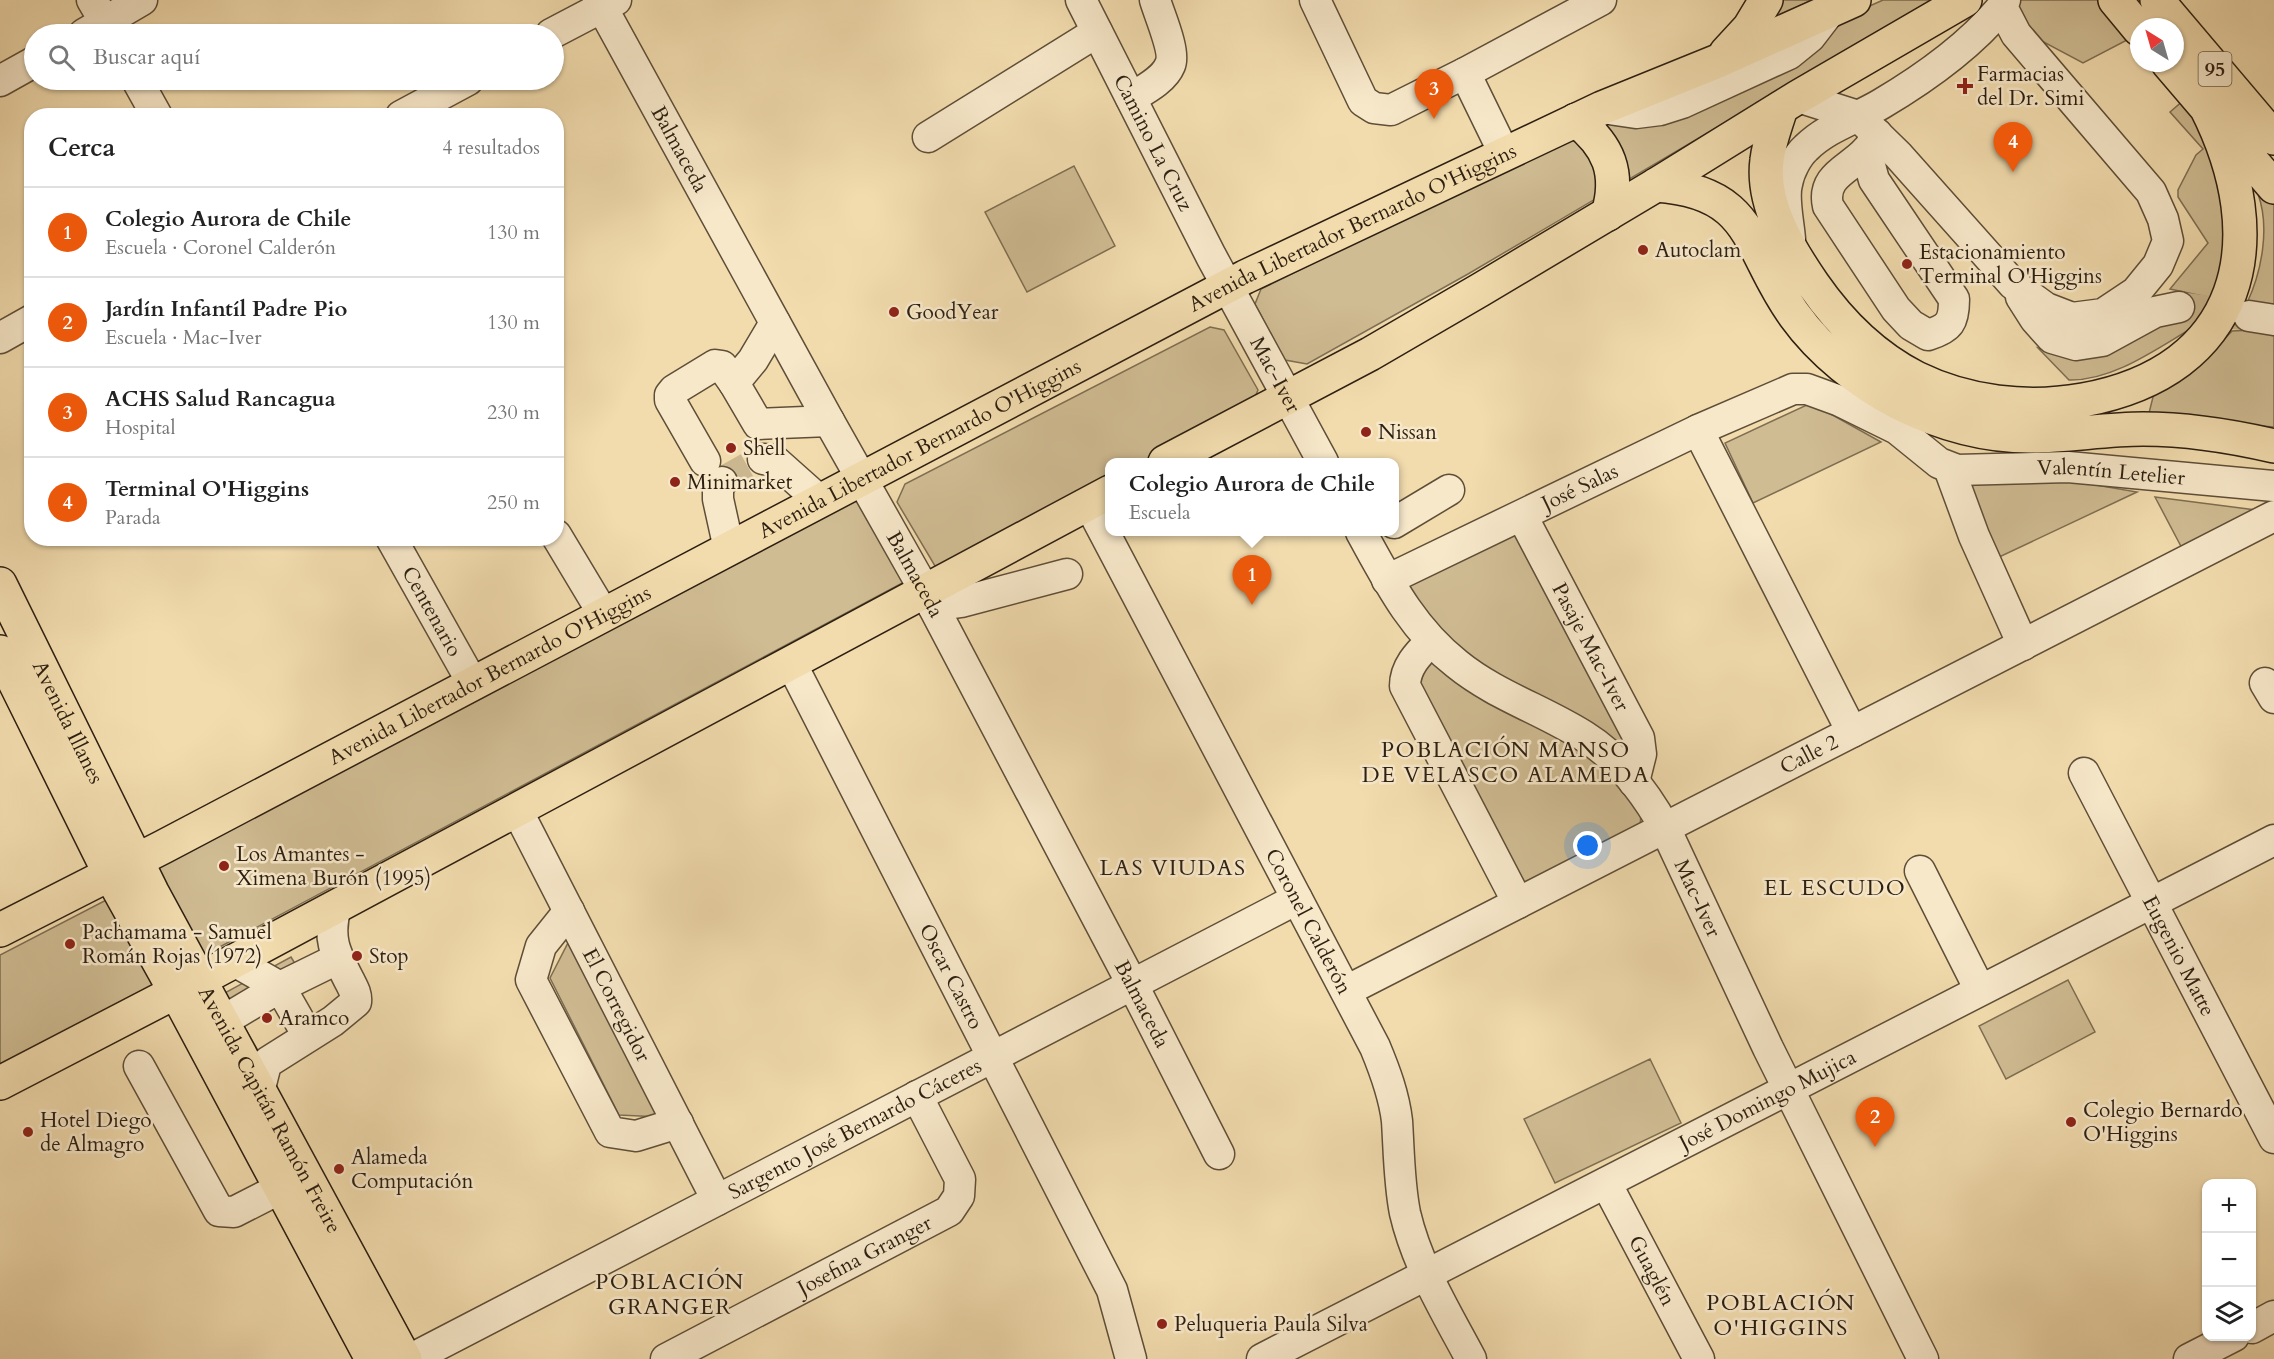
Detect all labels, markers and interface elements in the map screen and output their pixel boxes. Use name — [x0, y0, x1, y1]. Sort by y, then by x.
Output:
north arrow — [2130, 18, 2184, 72]
search box — [24, 24, 564, 90]
icon: search — [45, 41, 78, 74]
text: Buscar aquí — [93, 42, 200, 72]
road number: 95 — [2198, 52, 2232, 86]
place label: Farmacias del Dr. Simi — [1977, 60, 2085, 113]
street label: Camino La Cruz — [1106, 70, 1200, 217]
pin: 3 — [1414, 70, 1454, 119]
marker: Farmacias del Dr. Simi — [1958, 79, 1972, 93]
street label: Balmaceda — [644, 101, 715, 198]
pin: 4 — [1994, 122, 2032, 172]
text: Cerca — [48, 130, 115, 165]
text: 4 resultados — [442, 134, 540, 161]
street label: Avenida Libertador Bernardo O'Higgins — [1183, 137, 1521, 319]
text: Colegio Aurora de Chile — [105, 204, 351, 234]
text: 1 — [62, 219, 73, 246]
text: 130 m — [487, 219, 540, 246]
text: Escuela · Coronel Calderón — [105, 234, 336, 261]
place label: Autoclam — [1655, 236, 1741, 265]
place label: Estacionamiento Terminal O'Higgins — [1919, 238, 2102, 291]
marker: Autoclam — [1636, 243, 1650, 257]
marker: Estacionamiento Terminal O'Higgins — [1900, 257, 1914, 271]
text: Jardín Infantíl Padre Pio — [105, 294, 347, 324]
place label: GoodYear — [906, 298, 999, 327]
marker: GoodYear — [887, 305, 901, 319]
text: 2 — [62, 309, 73, 336]
text: 130 m — [487, 309, 540, 336]
text: Escuela · Mac-Iver — [105, 324, 262, 351]
street label: Mac-Iver — [1242, 331, 1308, 418]
street label: Avenida Libertador Bernardo O'Higgins — [753, 352, 1086, 546]
text: ACHS Salud Rancagua — [105, 384, 336, 414]
text: 3 — [62, 399, 73, 426]
text: 230 m — [487, 399, 540, 426]
text: Hospital — [105, 414, 176, 441]
place label: Nissan — [1378, 418, 1437, 447]
marker: Nissan — [1359, 425, 1373, 439]
place label: Shell — [743, 434, 785, 463]
marker: Shell — [724, 441, 738, 455]
street label: Valentín Letelier — [2037, 453, 2187, 493]
street label: José Salas — [1534, 457, 1623, 520]
popup — [1105, 458, 1399, 536]
place label: Minimarket — [687, 468, 793, 497]
text: Colegio Aurora de Chile — [1129, 469, 1375, 499]
text: Terminal O'Higgins — [105, 474, 309, 504]
marker: Minimarket — [668, 475, 682, 489]
text: 4 — [62, 489, 73, 516]
text: 250 m — [487, 489, 540, 516]
text: Escuela — [1129, 499, 1191, 526]
text: Parada — [105, 504, 161, 531]
street label: Balmaceda — [879, 526, 950, 623]
pin: 1 — [1232, 556, 1272, 605]
street label: Centenario — [395, 561, 469, 662]
street label: Pasaje Mac-Iver — [1545, 578, 1637, 717]
street label: Avenida Libertador Bernardo O'Higgins — [323, 579, 656, 772]
street label: Avenida Illanes — [25, 656, 110, 789]
street label: Calle 2 — [1775, 727, 1843, 781]
district label: POBLACIÓN MANSO DE VELASCO ALAMEDA — [1362, 735, 1650, 790]
your location — [1573, 831, 1602, 860]
place label: Los Amantes - Ximena Burón (1995) — [236, 840, 431, 893]
street label: Coronel Calderón — [1258, 843, 1359, 1000]
district label: LAS VIUDAS — [1099, 853, 1247, 883]
street label: Mac-Iver — [1667, 855, 1728, 942]
marker: Los Amantes - Ximena Burón (1995) — [217, 859, 231, 873]
district label: EL ESCUDO — [1764, 873, 1906, 903]
street label: Eugenio Matte — [2135, 891, 2222, 1021]
place label: Pachamama - Samuel Román Rojas (1972) — [82, 918, 272, 971]
street label: Oscar Castro — [912, 919, 990, 1034]
marker: Pachamama - Samuel Román Rojas (1972) — [63, 937, 77, 951]
place label: Stop — [369, 942, 409, 971]
street label: El Corregidor — [575, 943, 658, 1067]
marker: Stop — [350, 949, 364, 963]
street label: Balmaceda — [1107, 955, 1176, 1053]
street label: Avenida Capitán Ramón Freire — [191, 981, 348, 1239]
place label: Aramco — [279, 1004, 349, 1033]
marker: Aramco — [260, 1011, 274, 1025]
street label: José Domingo Mujica — [1671, 1043, 1861, 1159]
street label: Sargento José Bernardo Cáceres — [723, 1051, 987, 1207]
place label: Colegio Bernardo O'Higgins — [2083, 1096, 2243, 1149]
pin: 2 — [1856, 1098, 1894, 1147]
place label: Hotel Diego de Almagro — [40, 1106, 152, 1159]
marker: Colegio Bernardo O'Higgins — [2064, 1115, 2078, 1129]
marker: Hotel Diego de Almagro — [21, 1125, 35, 1139]
place label: Alameda Computación — [351, 1143, 473, 1196]
marker: Alameda Computación — [332, 1162, 346, 1176]
map controls — [2202, 1179, 2256, 1341]
button: + — [2202, 1179, 2256, 1233]
street label: Josefina Granger — [790, 1208, 937, 1304]
street label: Guaglén — [1621, 1230, 1682, 1311]
button: − — [2202, 1233, 2256, 1287]
district label: POBLACIÓN GRANGER — [595, 1267, 745, 1322]
button: layers — [2202, 1287, 2256, 1341]
district label: POBLACIÓN O'HIGGINS — [1706, 1288, 1856, 1343]
place label: Peluqueria Paula Silva — [1174, 1310, 1368, 1339]
marker: Peluqueria Paula Silva — [1155, 1317, 1169, 1331]

